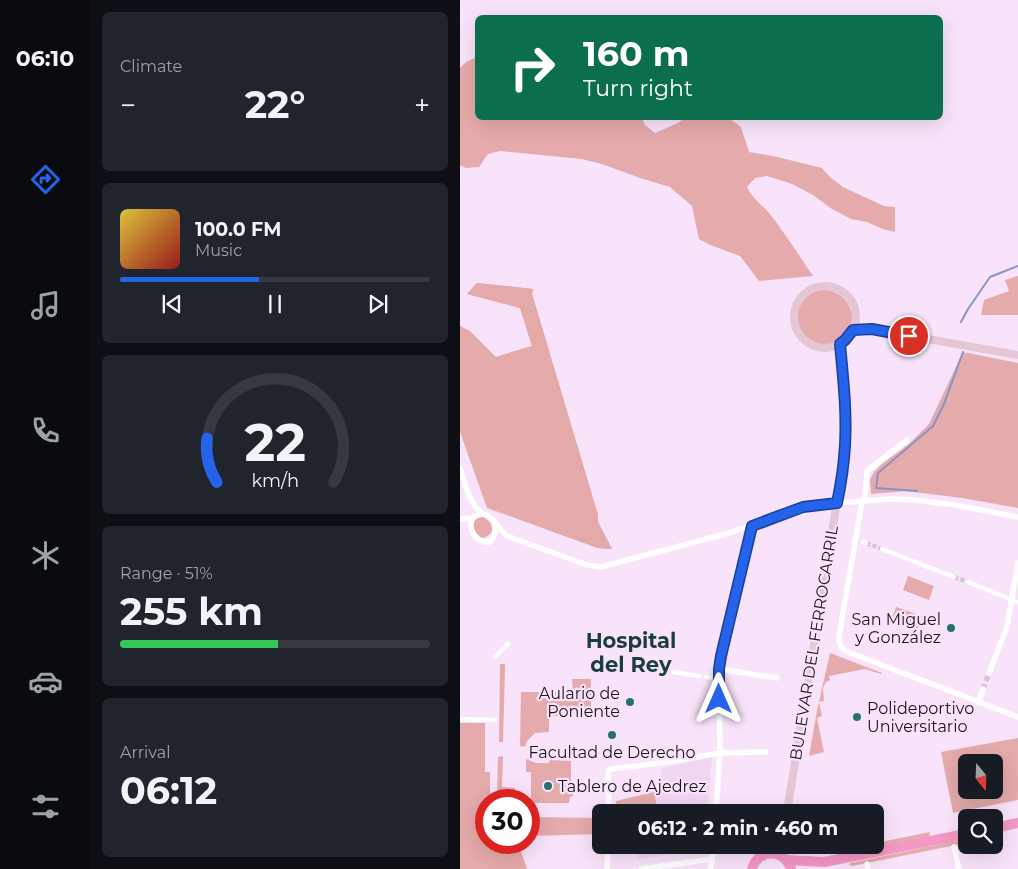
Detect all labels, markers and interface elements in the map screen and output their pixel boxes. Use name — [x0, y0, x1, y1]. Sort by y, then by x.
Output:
text: 160 m — [583, 32, 689, 75]
icon: right — [500, 35, 565, 100]
text: 06:10 — [16, 45, 74, 72]
text: Climate — [120, 57, 182, 76]
text: Turn right — [583, 75, 693, 102]
text: 22° — [245, 81, 305, 128]
text: − — [120, 88, 136, 122]
text: + — [414, 88, 430, 122]
icon: directions — [28, 162, 63, 197]
text: 100.0 FM — [195, 218, 281, 241]
text: Music — [195, 241, 242, 260]
icon: music — [28, 288, 63, 323]
icon: previous — [158, 290, 186, 318]
icon: pause — [261, 290, 289, 318]
icon: next — [364, 290, 392, 318]
pin — [888, 315, 930, 357]
icon: arrive — [895, 322, 923, 350]
text: 22 — [244, 411, 306, 474]
icon: phone — [28, 413, 63, 448]
text: km/h — [251, 470, 299, 491]
street label: BULEVAR DEL FERROCARRIL — [786, 524, 842, 762]
icon: climate — [28, 538, 63, 573]
text: Range · 51% — [120, 564, 213, 583]
text: 255 km — [120, 588, 263, 635]
place label: San Miguel y González — [851, 610, 941, 647]
marker: San Miguel y González — [945, 622, 957, 634]
district label: Hospital del Rey — [586, 628, 676, 677]
icon: car — [28, 664, 63, 699]
position arrow — [692, 672, 744, 724]
place label: Aulario de Poniente — [539, 684, 620, 721]
marker: Aulario de Poniente — [624, 696, 636, 708]
place label: Polideportivo Universitario — [867, 699, 974, 736]
marker: Polideportivo Universitario — [851, 711, 863, 723]
marker: Facultad de Derecho — [606, 729, 618, 741]
text: Arrival — [120, 743, 170, 762]
place label: Facultad de Derecho — [528, 743, 696, 762]
north arrow — [958, 754, 1002, 799]
map controls — [958, 754, 1003, 854]
text: 06:12 — [120, 767, 217, 814]
place label: Tablero de Ajedrez — [558, 777, 706, 796]
marker: Tablero de Ajedrez — [542, 780, 554, 792]
icon: filters — [28, 789, 63, 824]
speed limit sign: 30 — [475, 789, 540, 854]
button: search — [958, 809, 1003, 854]
text: 06:12 · 2 min · 460 m — [638, 817, 838, 840]

